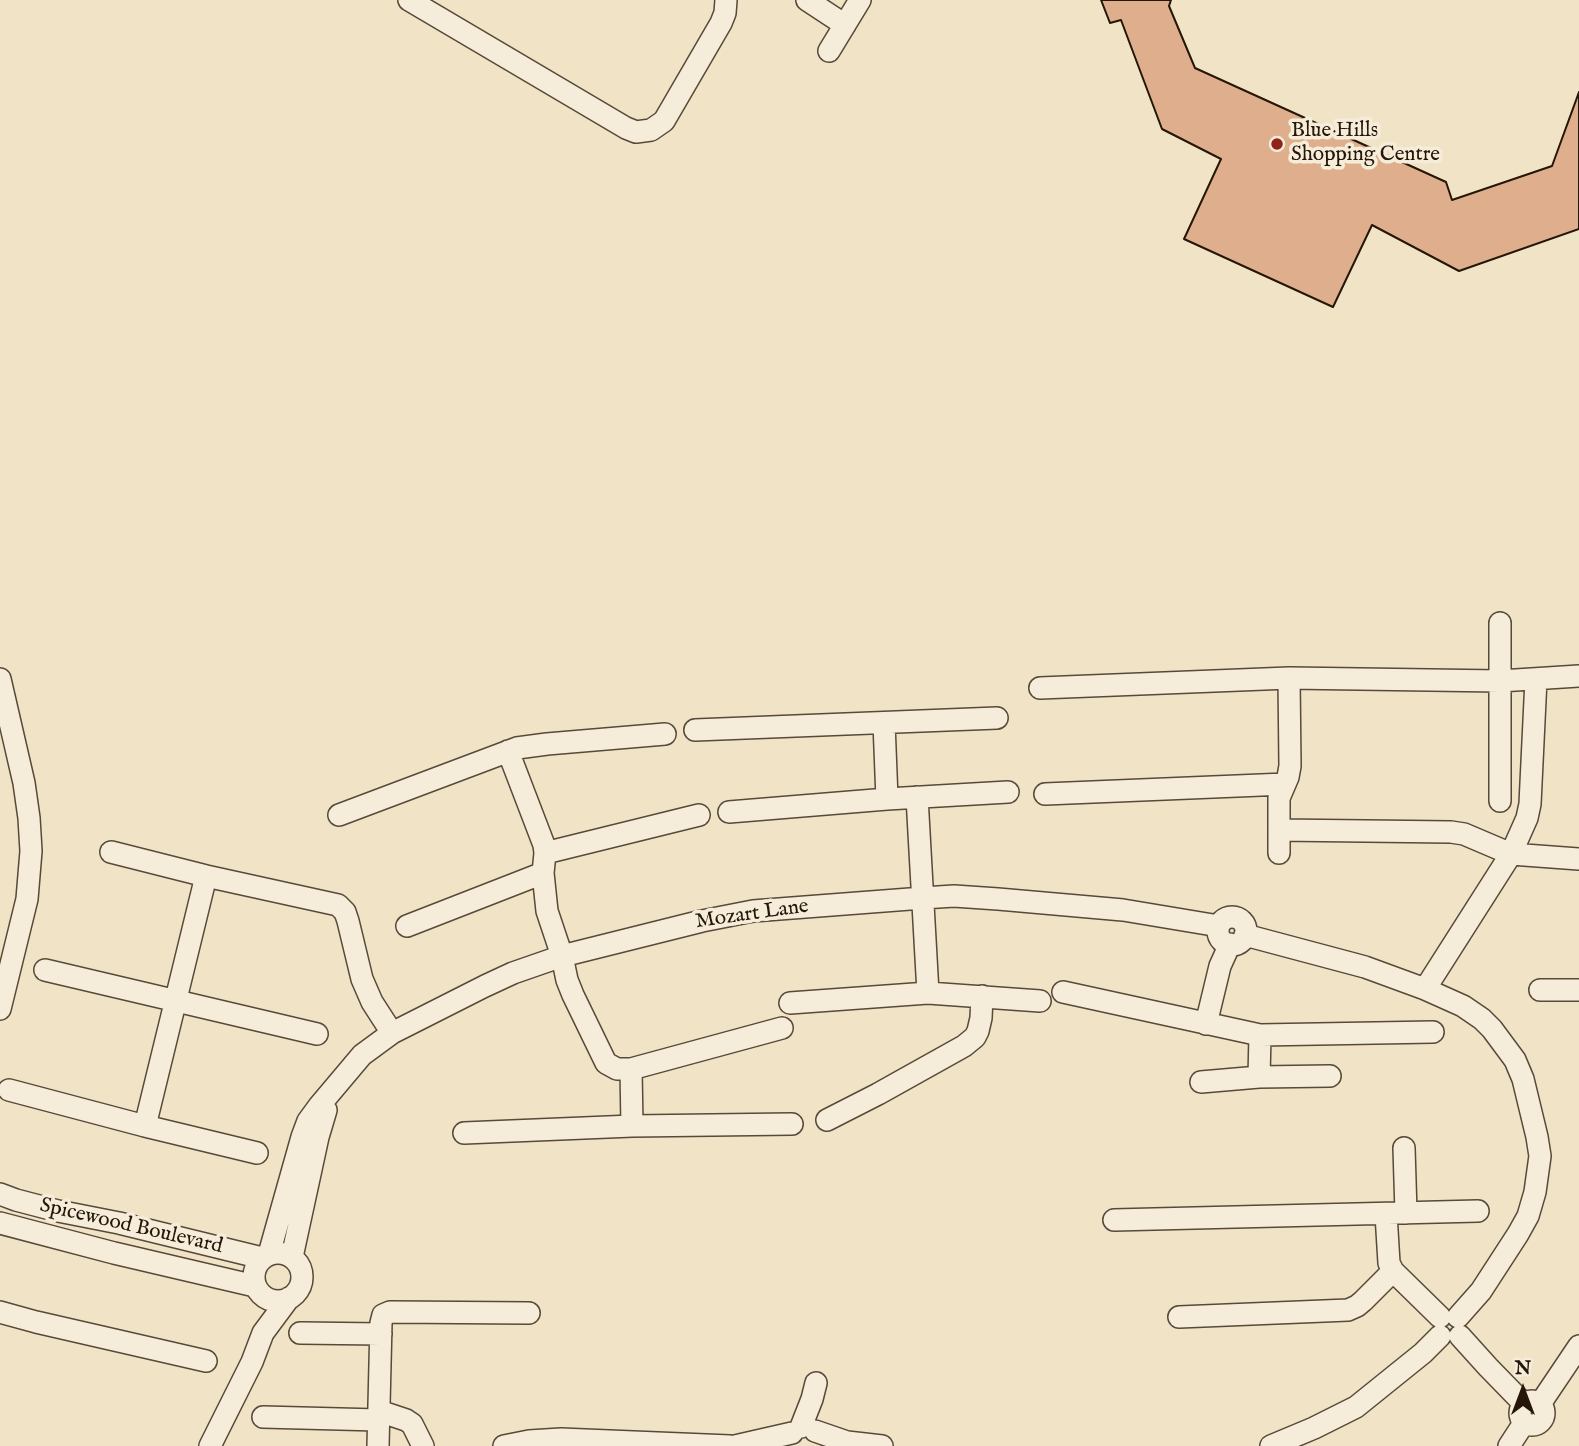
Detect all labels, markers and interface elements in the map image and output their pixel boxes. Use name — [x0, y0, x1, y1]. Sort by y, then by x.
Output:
place label: Blue Hills Shopping Centre — [1291, 119, 1440, 169]
marker: Blue Hills Shopping Centre — [1269, 136, 1285, 152]
street label: Mozart Lane — [694, 895, 810, 935]
street label: Spicewood Boulevard — [37, 1194, 225, 1260]
north arrow — [1488, 1355, 1558, 1425]
text: N — [1515, 1357, 1531, 1381]

